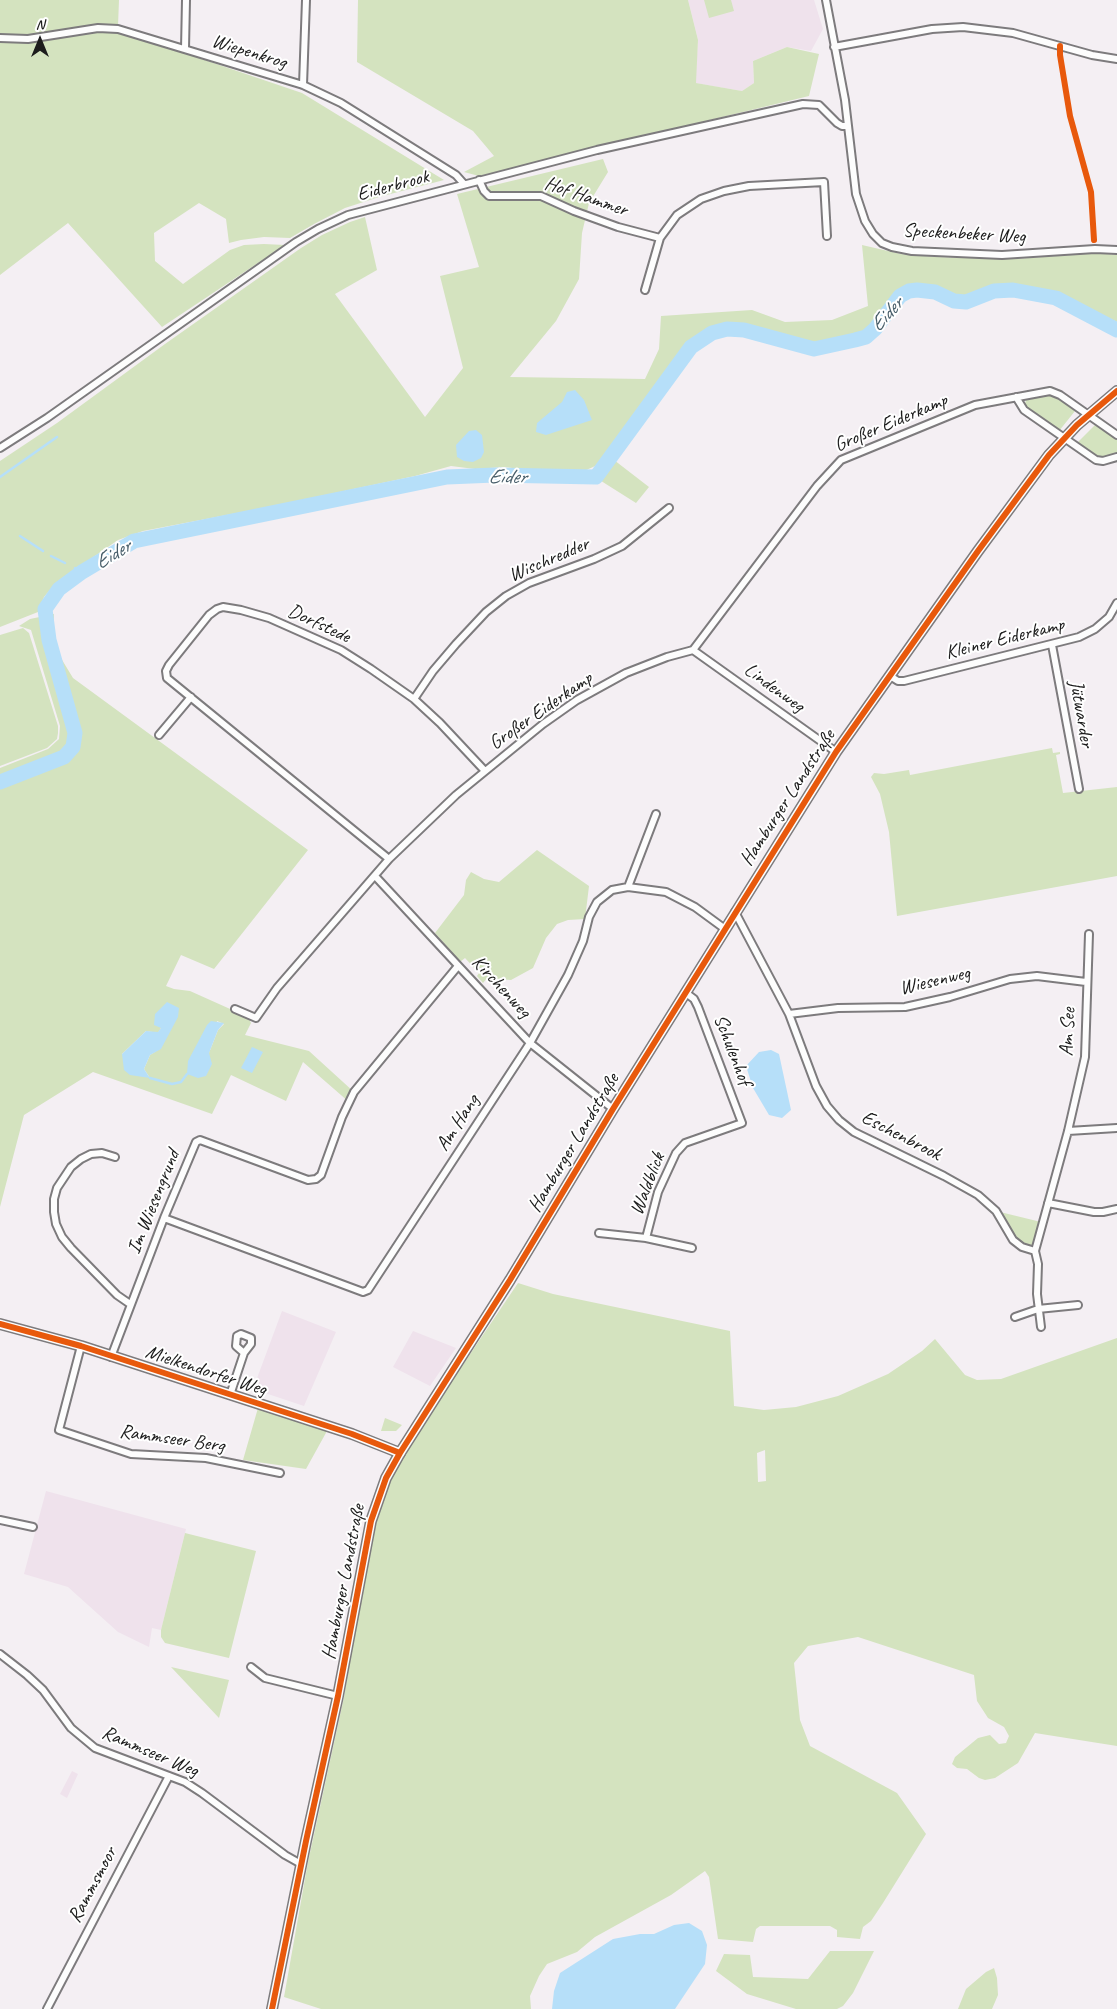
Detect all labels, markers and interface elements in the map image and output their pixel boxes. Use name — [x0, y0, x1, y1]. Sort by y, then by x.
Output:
north arrow — [15, 15, 65, 65]
text: N — [36, 16, 44, 33]
street label: Wiepenkrog — [209, 29, 289, 75]
street label: Eiderbrook — [355, 165, 431, 207]
street label: Hof Hammer — [541, 172, 631, 222]
street label: Speckenbeker Weg — [902, 219, 1026, 249]
water label: Eider — [865, 293, 909, 337]
street label: Großer Eiderkamp — [831, 388, 951, 458]
water label: Eider — [488, 464, 526, 490]
street label: Wischredder — [505, 532, 593, 588]
water label: Eider — [90, 534, 136, 576]
street label: Dorfstede — [284, 599, 354, 649]
street label: Kleiner Eiderkamp — [943, 613, 1067, 665]
street label: Lindenweg — [739, 658, 809, 718]
street label: Großer Eiderkamp — [485, 667, 597, 755]
street label: Jütwarder — [1063, 678, 1099, 750]
street label: Hamburger Landstraße — [735, 725, 841, 871]
street label: Kirchenweg — [466, 951, 536, 1023]
street label: Wiesenweg — [897, 961, 973, 1001]
street label: Am See — [1055, 1007, 1081, 1057]
street label: Schulenhof — [708, 1011, 756, 1089]
street label: Hamburger Landstraße — [523, 1069, 625, 1217]
street label: Am Hang — [431, 1090, 485, 1156]
street label: Eschenbrook — [857, 1106, 945, 1166]
street label: Im Wiesengrund — [122, 1146, 186, 1258]
street label: Waldblick — [625, 1150, 671, 1218]
street label: Mielkendorfer Weg — [143, 1340, 269, 1402]
street label: Rammseer Berg — [118, 1420, 226, 1458]
street label: Hamburger Landstraße — [317, 1502, 371, 1662]
street label: Rammseer Weg — [98, 1721, 202, 1783]
street label: Rammsmoor — [63, 1843, 123, 1927]

